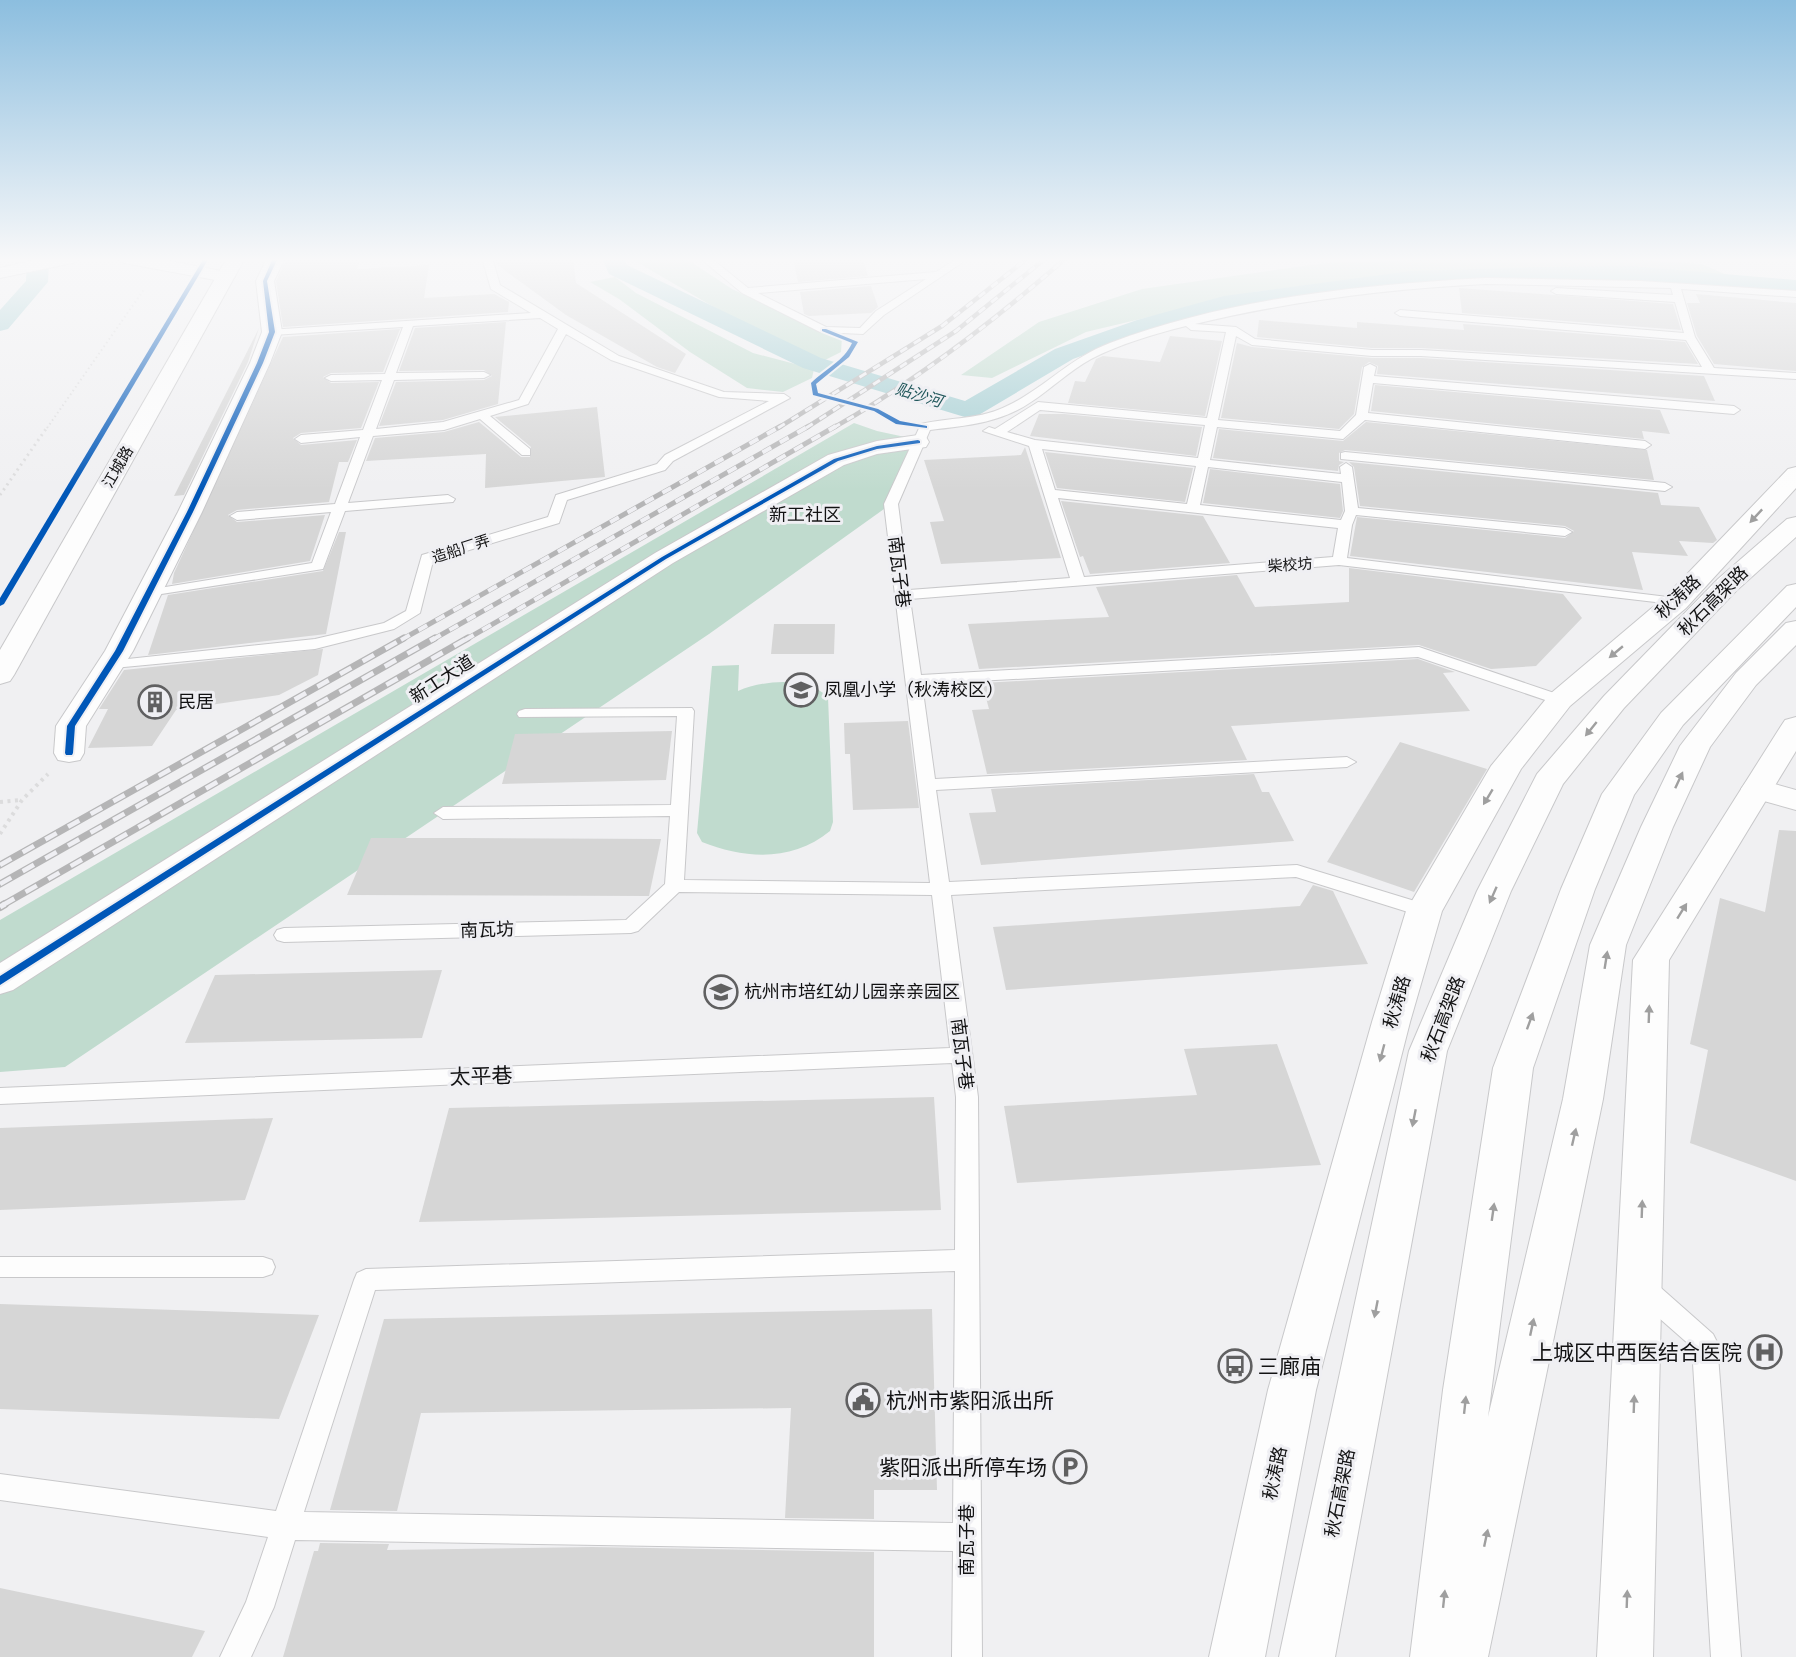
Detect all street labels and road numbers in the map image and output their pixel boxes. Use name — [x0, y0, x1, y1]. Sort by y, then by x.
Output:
street label: 江城路 — [99, 443, 137, 491]
street label: 造船厂弄 — [430, 531, 492, 567]
street label: 南瓦子巷 — [884, 535, 914, 609]
street label: 柴校坊 — [1267, 554, 1313, 576]
street label: 秋石高架路 — [1673, 561, 1753, 641]
street label: 秋涛路 — [1651, 570, 1705, 624]
street label: 新工大道 — [406, 650, 478, 708]
street label: 南瓦坊 — [460, 918, 514, 942]
street label: 秋涛路 — [1379, 973, 1415, 1031]
street label: 秋石高架路 — [1417, 973, 1469, 1065]
street label: 南瓦子巷 — [947, 1017, 977, 1091]
street label: 太平巷 — [449, 1062, 513, 1090]
street label: 秋涛路 — [1259, 1444, 1291, 1502]
street label: 秋石高架路 — [1321, 1447, 1359, 1539]
street label: 南瓦子巷 — [956, 1504, 978, 1576]

